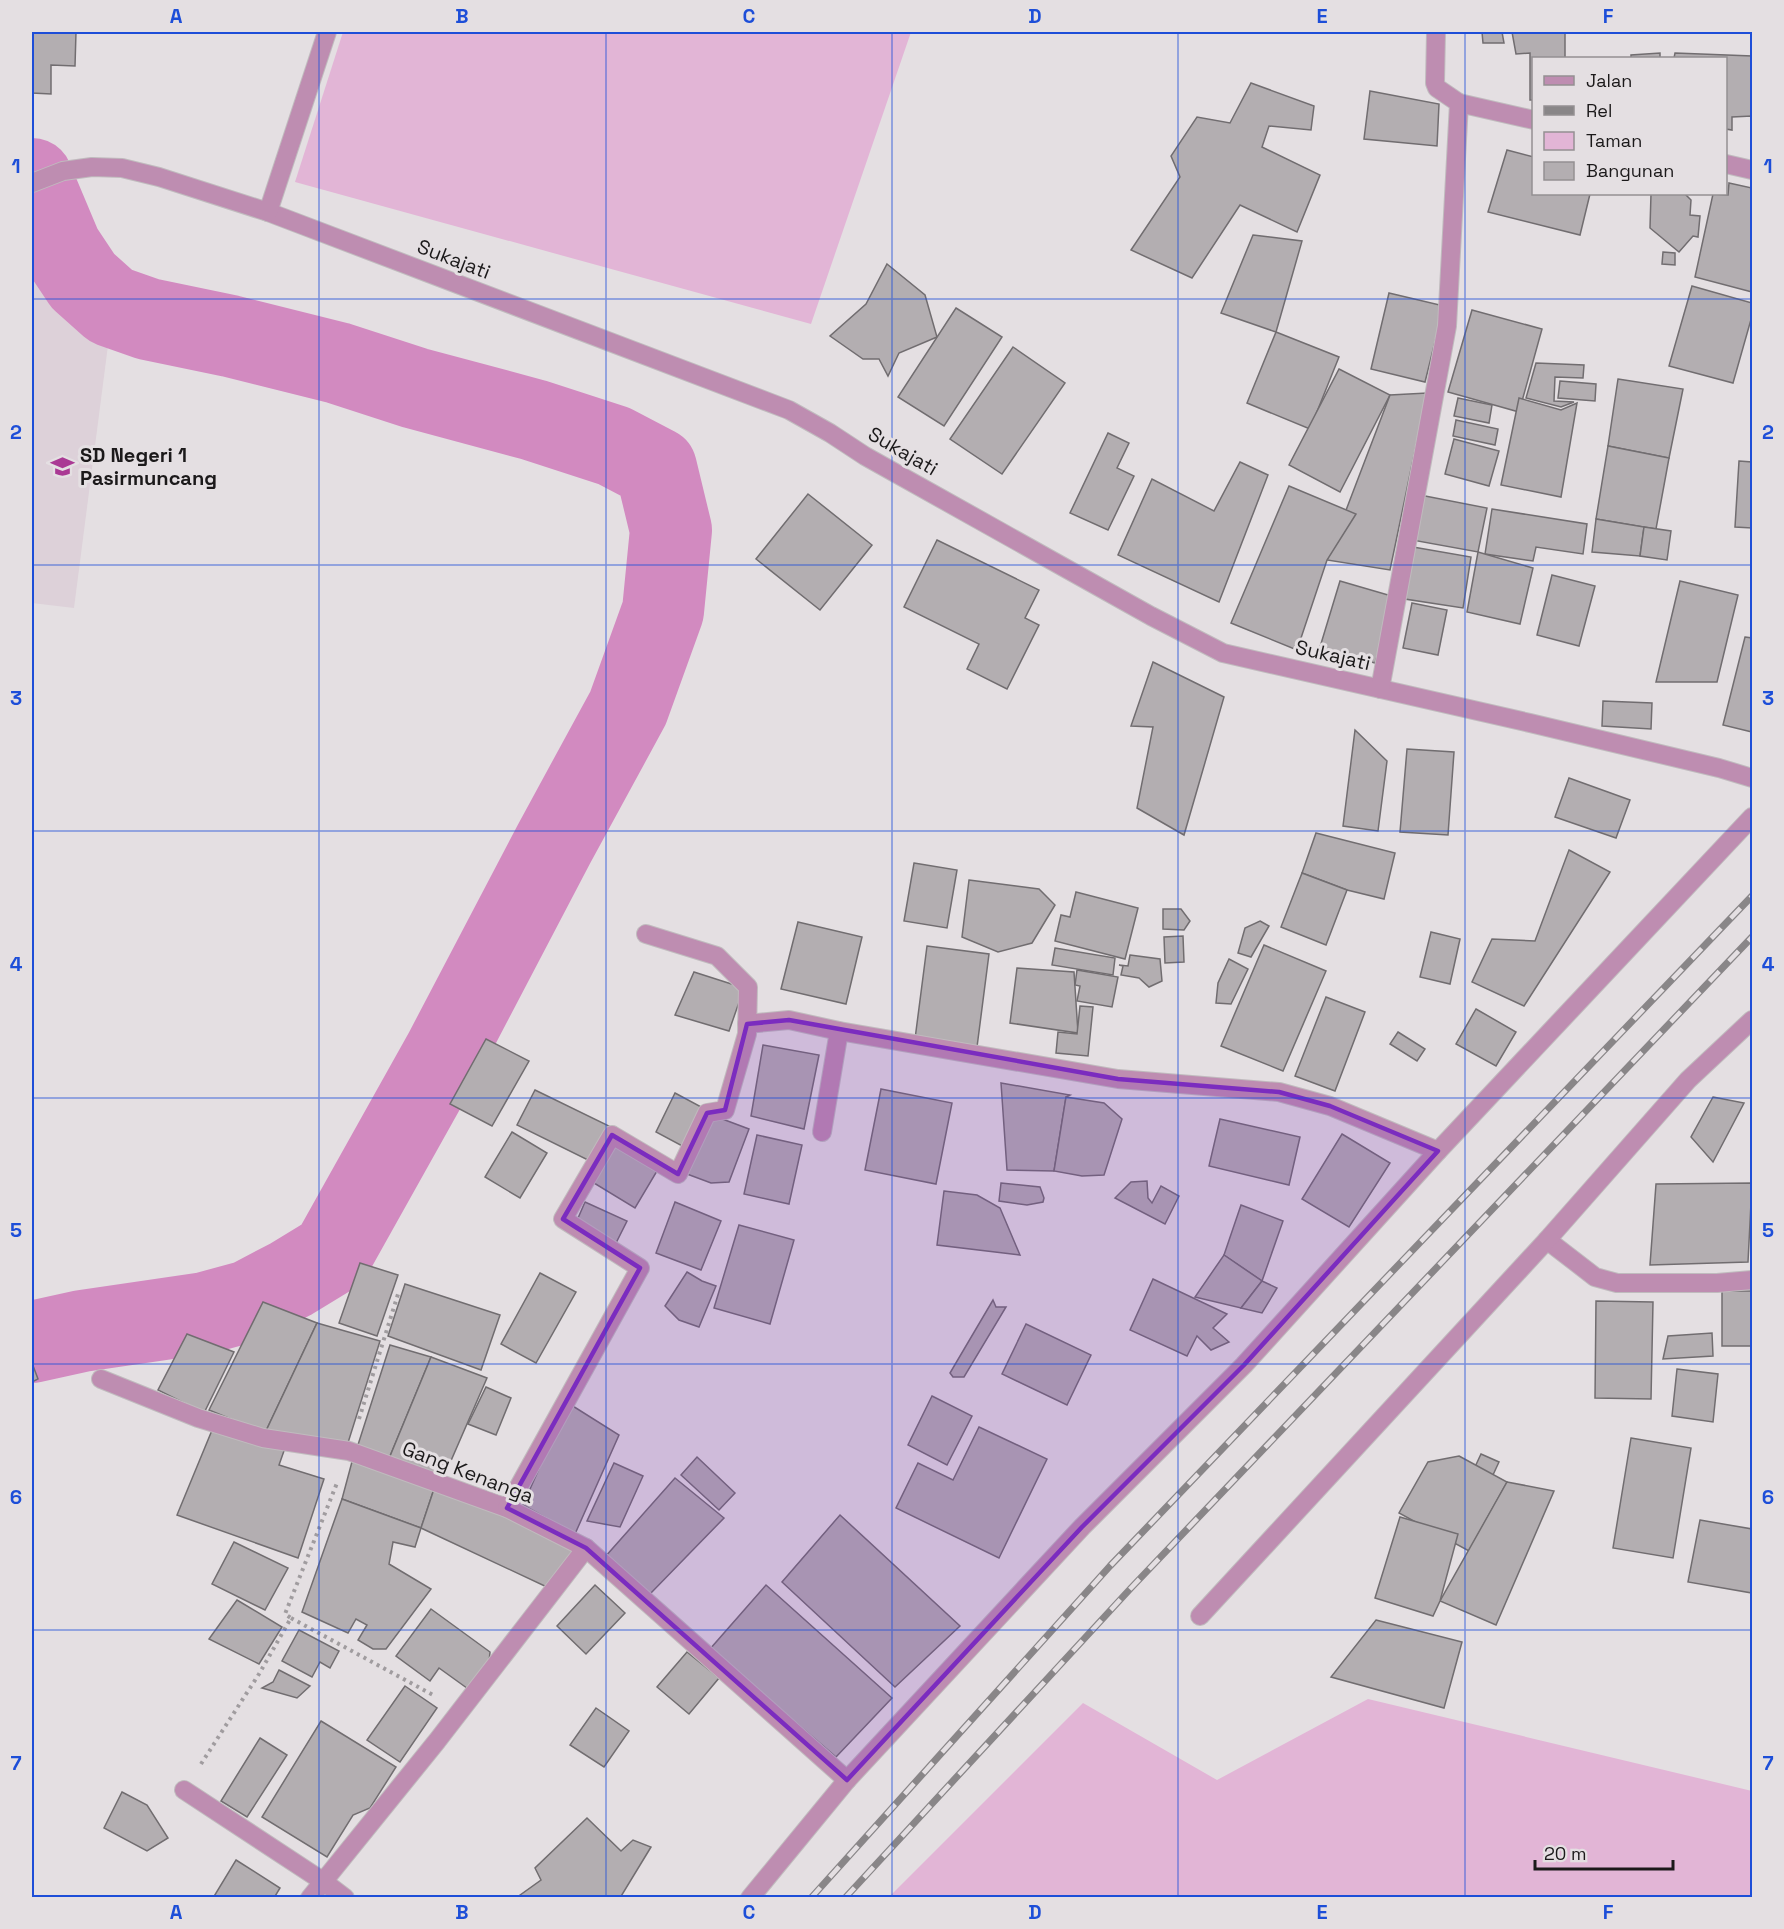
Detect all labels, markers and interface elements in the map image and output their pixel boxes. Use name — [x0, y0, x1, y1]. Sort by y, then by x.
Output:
text: A — [170, 3, 183, 29]
text: B — [455, 3, 469, 29]
text: C — [743, 3, 756, 29]
text: D — [1028, 3, 1042, 29]
text: E — [1316, 3, 1328, 29]
text: F — [1603, 3, 1614, 29]
legend — [1532, 57, 1727, 195]
text: Jalan — [1586, 69, 1632, 92]
text: Rel — [1586, 99, 1612, 122]
text: Taman — [1586, 129, 1642, 152]
text: 1 — [11, 153, 21, 179]
text: 1 — [1763, 153, 1773, 179]
text: Bangunan — [1586, 159, 1674, 182]
street label: Sukajati — [414, 233, 494, 285]
text: 2 — [10, 419, 22, 445]
text: 2 — [1762, 419, 1774, 445]
street label: Sukajati — [863, 421, 943, 481]
place label: SD Negeri 1 Pasirmuncang — [80, 442, 217, 491]
school or university icon: SD Negeri 1 Pasirmuncang — [49, 454, 75, 480]
street label: Sukajati — [1293, 634, 1373, 676]
text: 3 — [10, 685, 22, 711]
text: 3 — [1762, 685, 1774, 711]
text: 4 — [10, 951, 23, 977]
text: 4 — [1762, 951, 1775, 977]
text: 5 — [10, 1217, 22, 1243]
text: 5 — [1762, 1217, 1774, 1243]
street label: Gang Kenanga — [398, 1435, 538, 1509]
text: 6 — [10, 1484, 22, 1510]
text: 6 — [1762, 1484, 1774, 1510]
text: 7 — [10, 1750, 22, 1776]
text: 7 — [1762, 1750, 1774, 1776]
scale bar — [1535, 1833, 1673, 1871]
text: 20 m — [1544, 1842, 1587, 1865]
text: A — [170, 1899, 183, 1925]
text: B — [455, 1899, 469, 1925]
text: C — [743, 1899, 756, 1925]
text: D — [1028, 1899, 1042, 1925]
text: E — [1316, 1899, 1328, 1925]
text: F — [1603, 1899, 1614, 1925]

